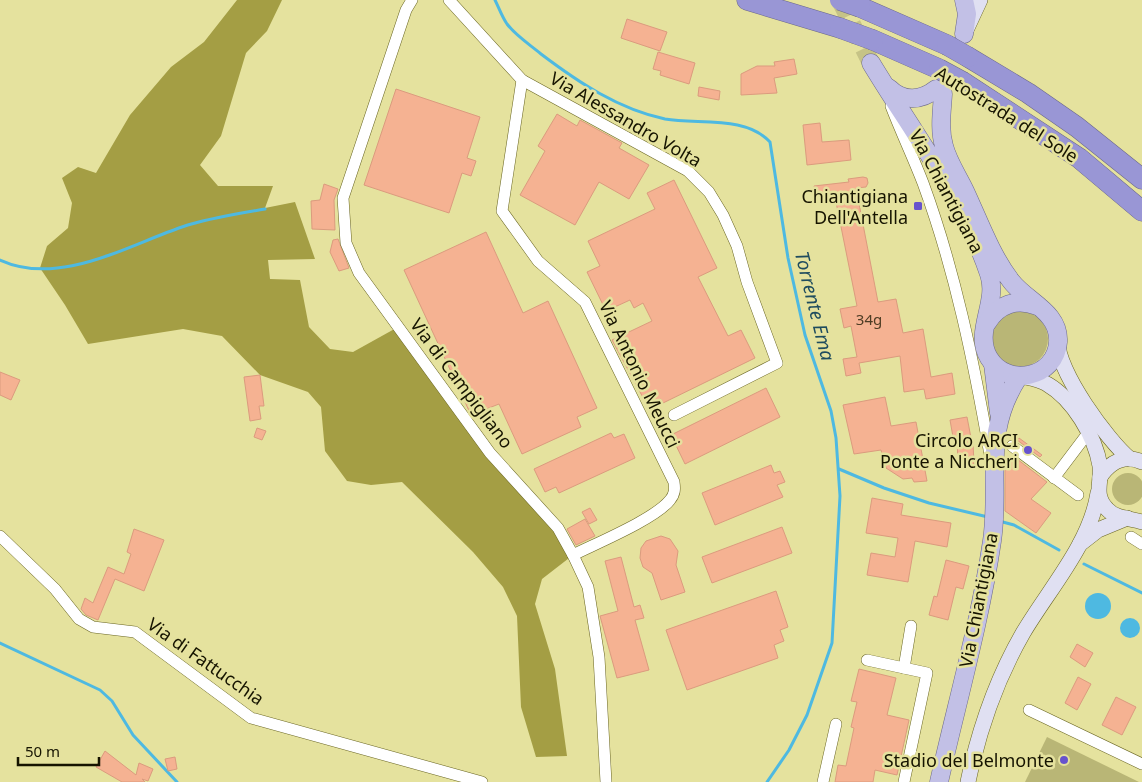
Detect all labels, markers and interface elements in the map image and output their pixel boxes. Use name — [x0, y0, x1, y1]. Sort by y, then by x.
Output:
street label: Autostrada del Sole — [931, 60, 1083, 168]
street label: Via Alessandro Volta — [546, 66, 706, 172]
street label: Via Chiantigiana — [904, 125, 990, 257]
place label: Chiantigiana Dell'Antella — [801, 184, 908, 229]
marker: Chiantigiana Dell'Antella — [912, 200, 924, 212]
water label: Torrente Ema — [789, 249, 841, 364]
street label: Via Antonio Meucci — [594, 296, 686, 452]
house number: 34g — [856, 309, 882, 329]
street label: Via di Campigliano — [405, 313, 519, 453]
place label: Circolo ARCI Ponte a Niccheri — [880, 428, 1018, 473]
marker: Circolo ARCI Ponte a Niccheri — [1022, 444, 1034, 456]
street label: Via Chiantigiana — [953, 531, 1003, 669]
street label: Via di Fattucchia — [143, 612, 269, 710]
scale bar — [18, 734, 99, 766]
text: 50 m — [25, 741, 60, 761]
place label: Stadio del Belmonte — [884, 748, 1054, 772]
marker: Stadio del Belmonte — [1058, 754, 1070, 766]

